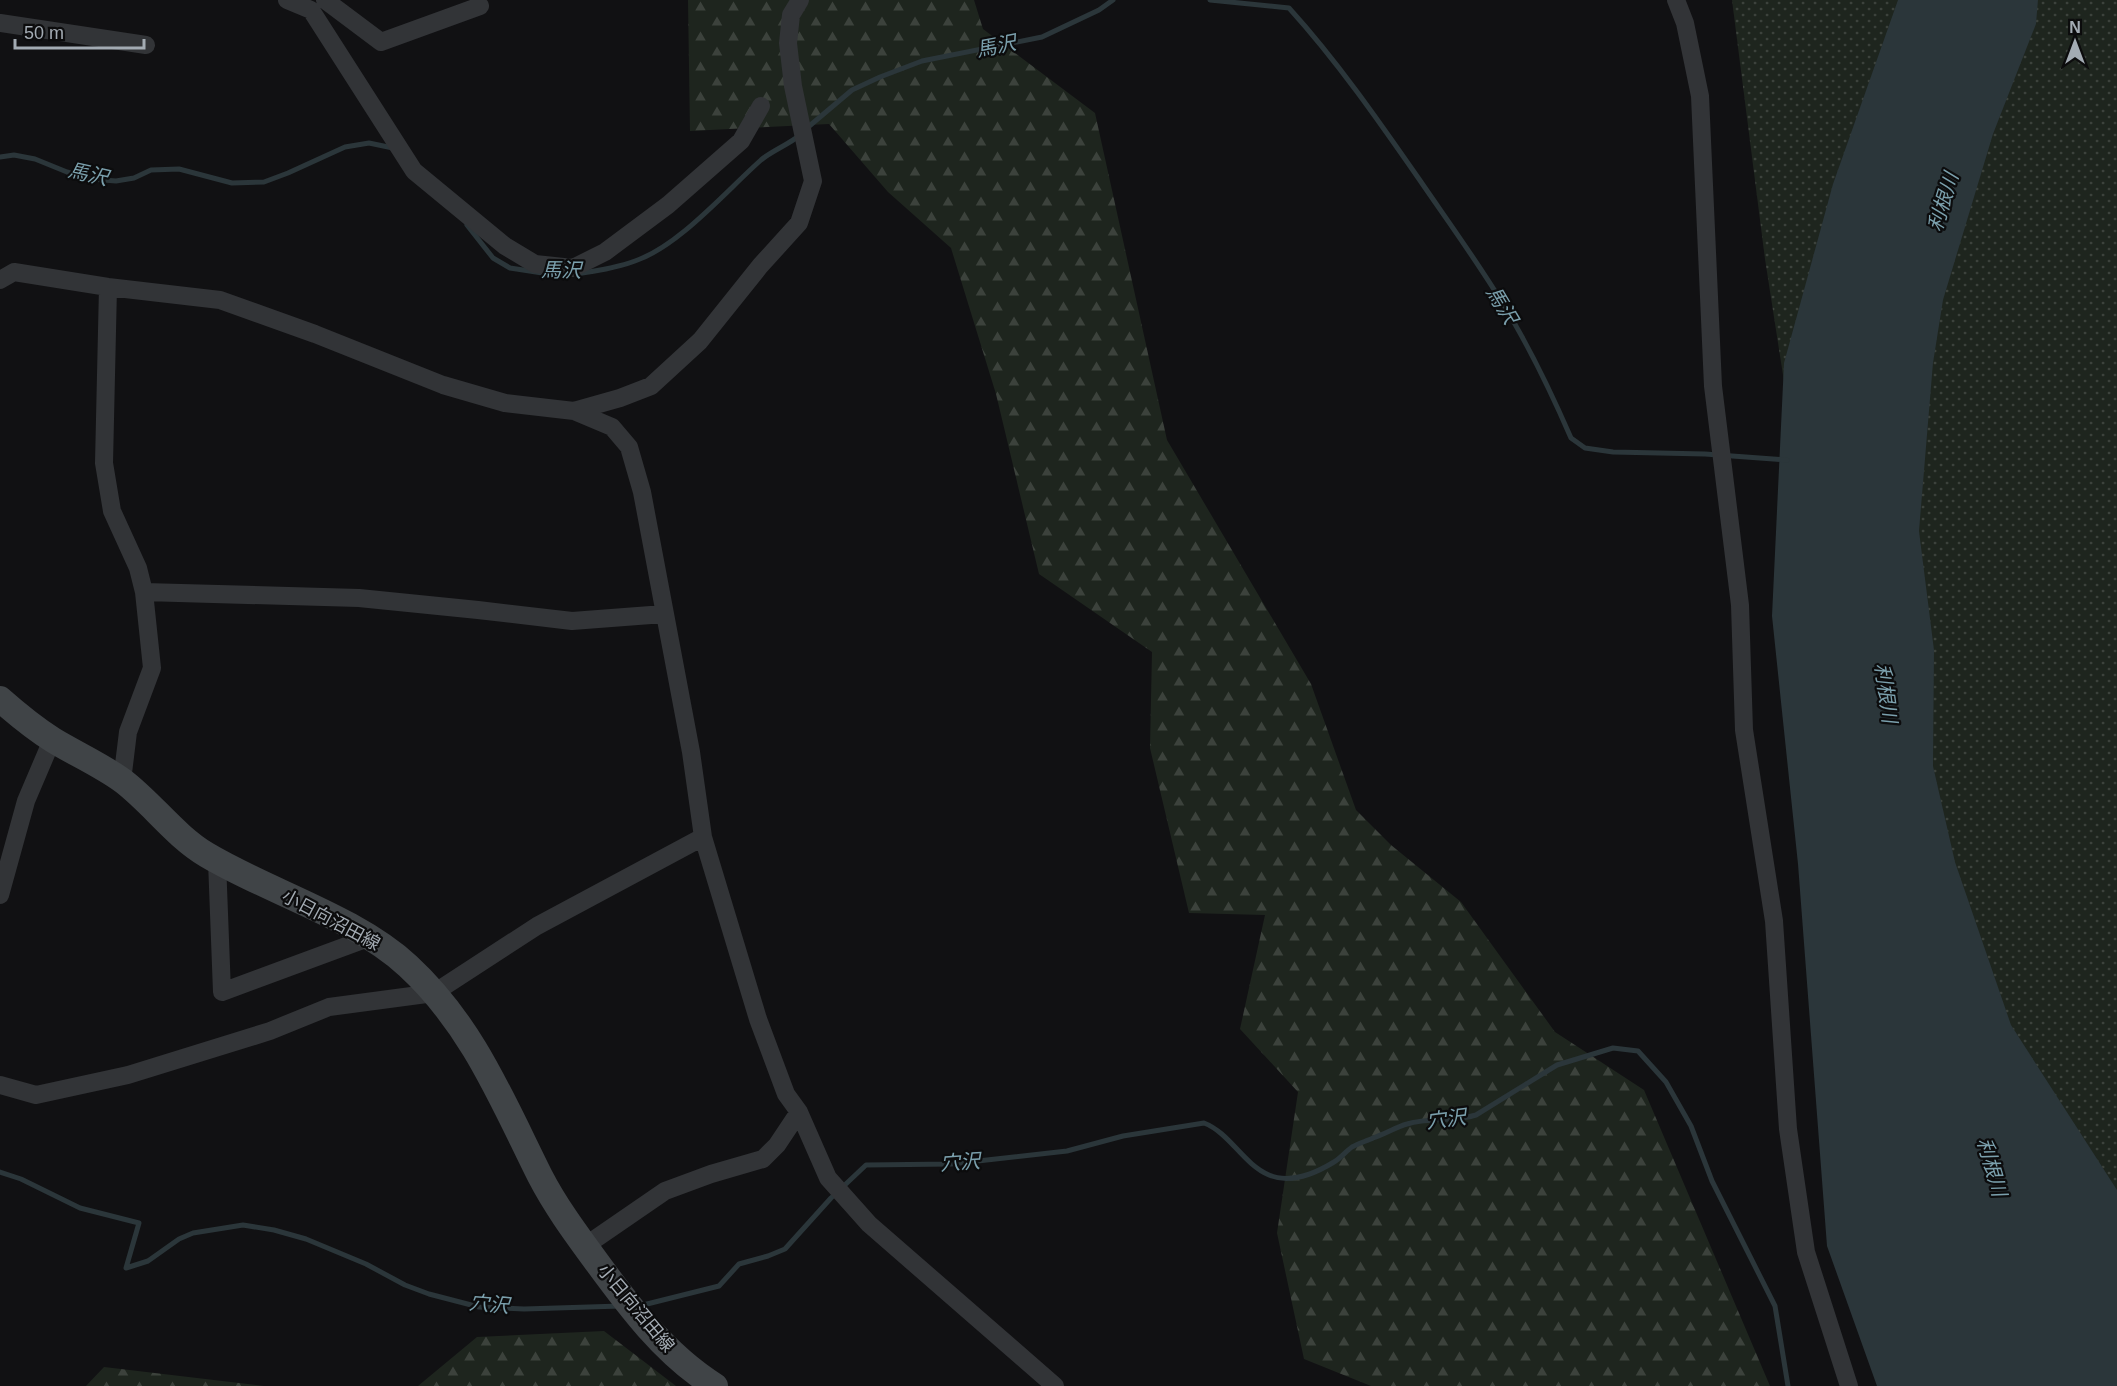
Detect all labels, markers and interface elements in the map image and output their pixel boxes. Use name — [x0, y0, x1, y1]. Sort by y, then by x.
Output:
scale bar — [15, 12, 144, 50]
north arrow — [2045, 12, 2105, 72]
text: N — [2069, 19, 2081, 36]
text: 50 m — [24, 23, 64, 43]
water label: 馬沢 — [974, 31, 1021, 61]
water label: 馬沢 — [66, 159, 113, 190]
water label: 利根川 — [1924, 168, 1963, 234]
water label: 馬沢 — [541, 259, 584, 281]
water label: 馬沢 — [1482, 282, 1523, 330]
water label: 利根川 — [1871, 662, 1901, 726]
street label: 小日向沼田線 — [279, 886, 383, 954]
water label: 穴沢 — [1425, 1105, 1470, 1132]
water label: 利根川 — [1973, 1135, 2011, 1201]
water label: 穴沢 — [939, 1149, 984, 1174]
street label: 小日向沼田線 — [594, 1260, 678, 1356]
water label: 穴沢 — [468, 1291, 513, 1317]

